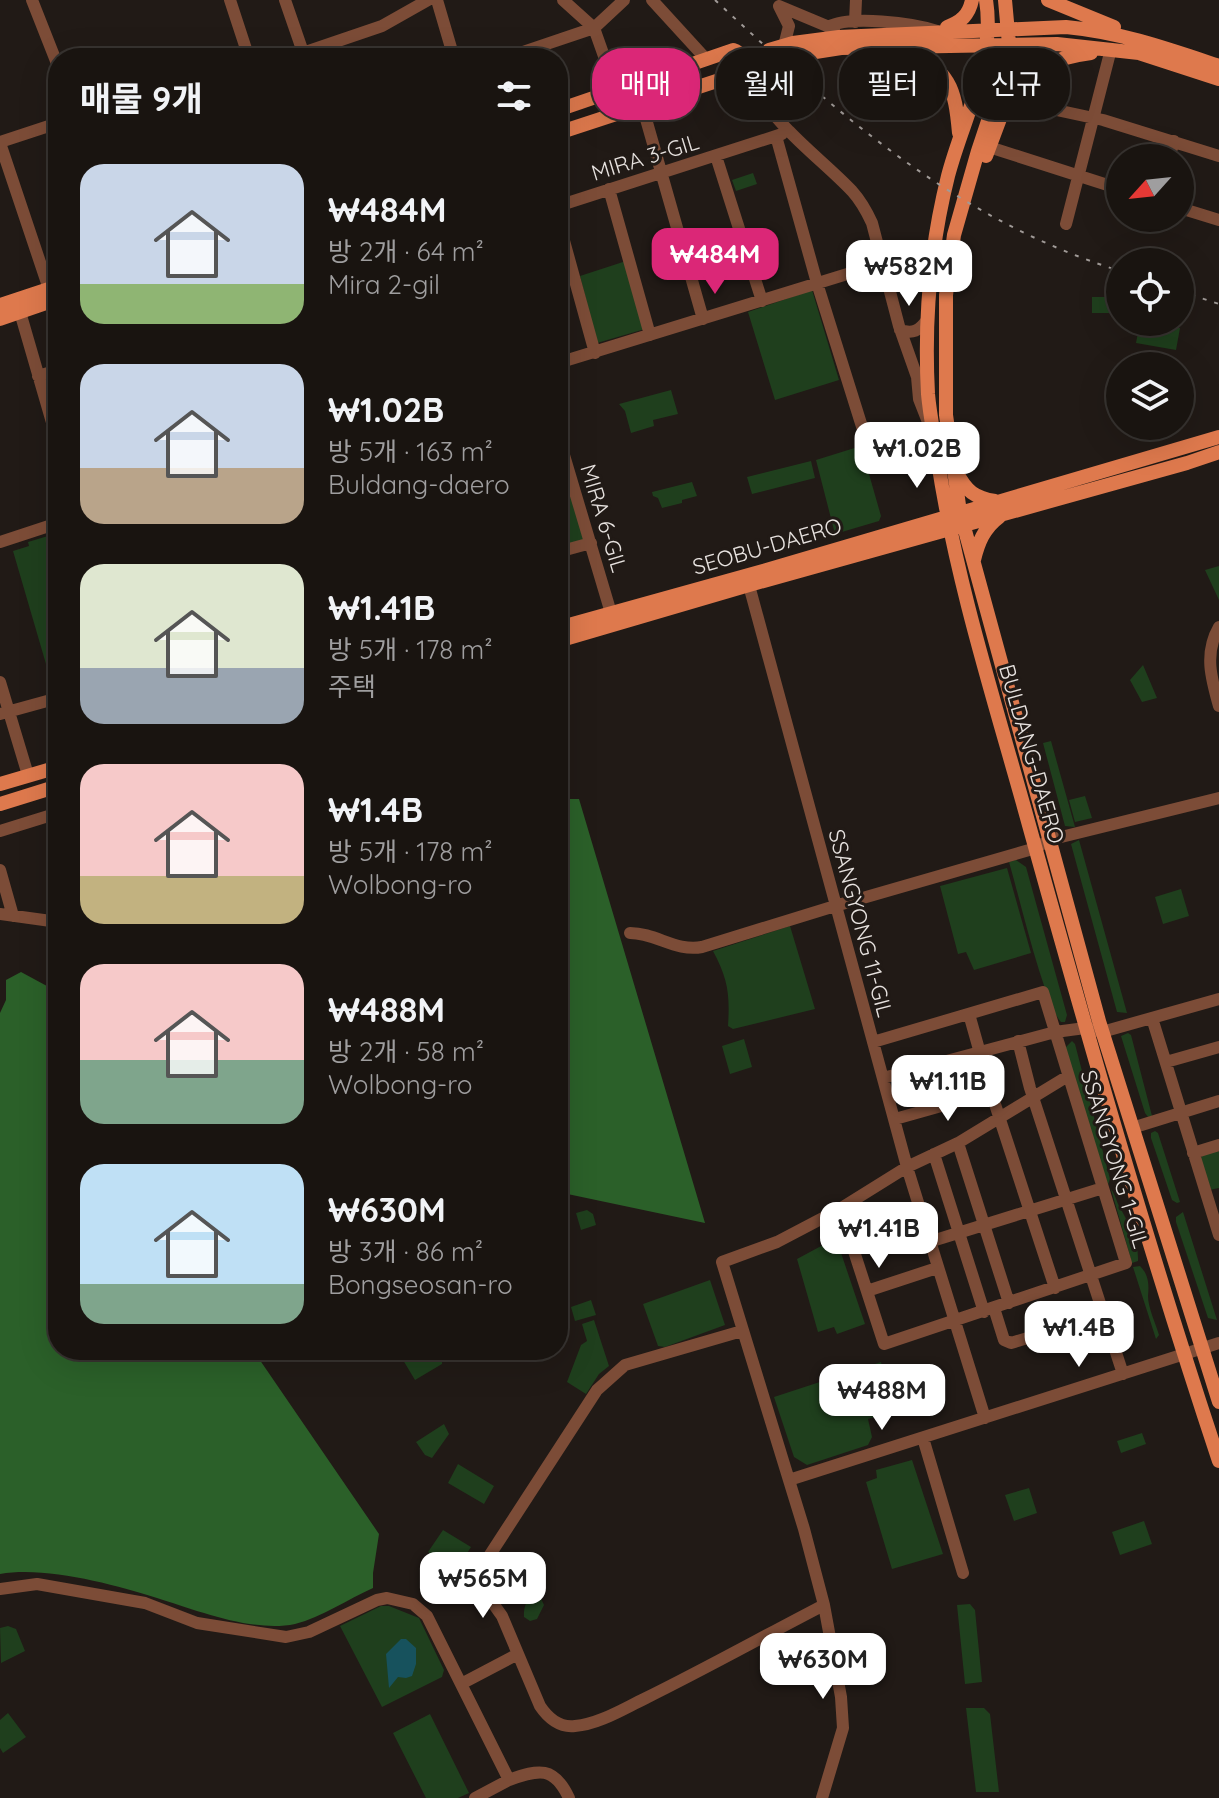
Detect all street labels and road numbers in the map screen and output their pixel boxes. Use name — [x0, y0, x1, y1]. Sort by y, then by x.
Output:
street label: MIRA 3-GIL — [588, 127, 703, 187]
street label: MIRA 6-GIL — [574, 461, 634, 576]
street label: SEOBU-DAERO — [689, 511, 845, 581]
street label: BULDANG-DAERO — [993, 661, 1071, 847]
street label: SSANGYONG 11-GIL — [823, 826, 900, 1020]
street label: SSANGYONG 1-GIL — [1075, 1067, 1155, 1252]

